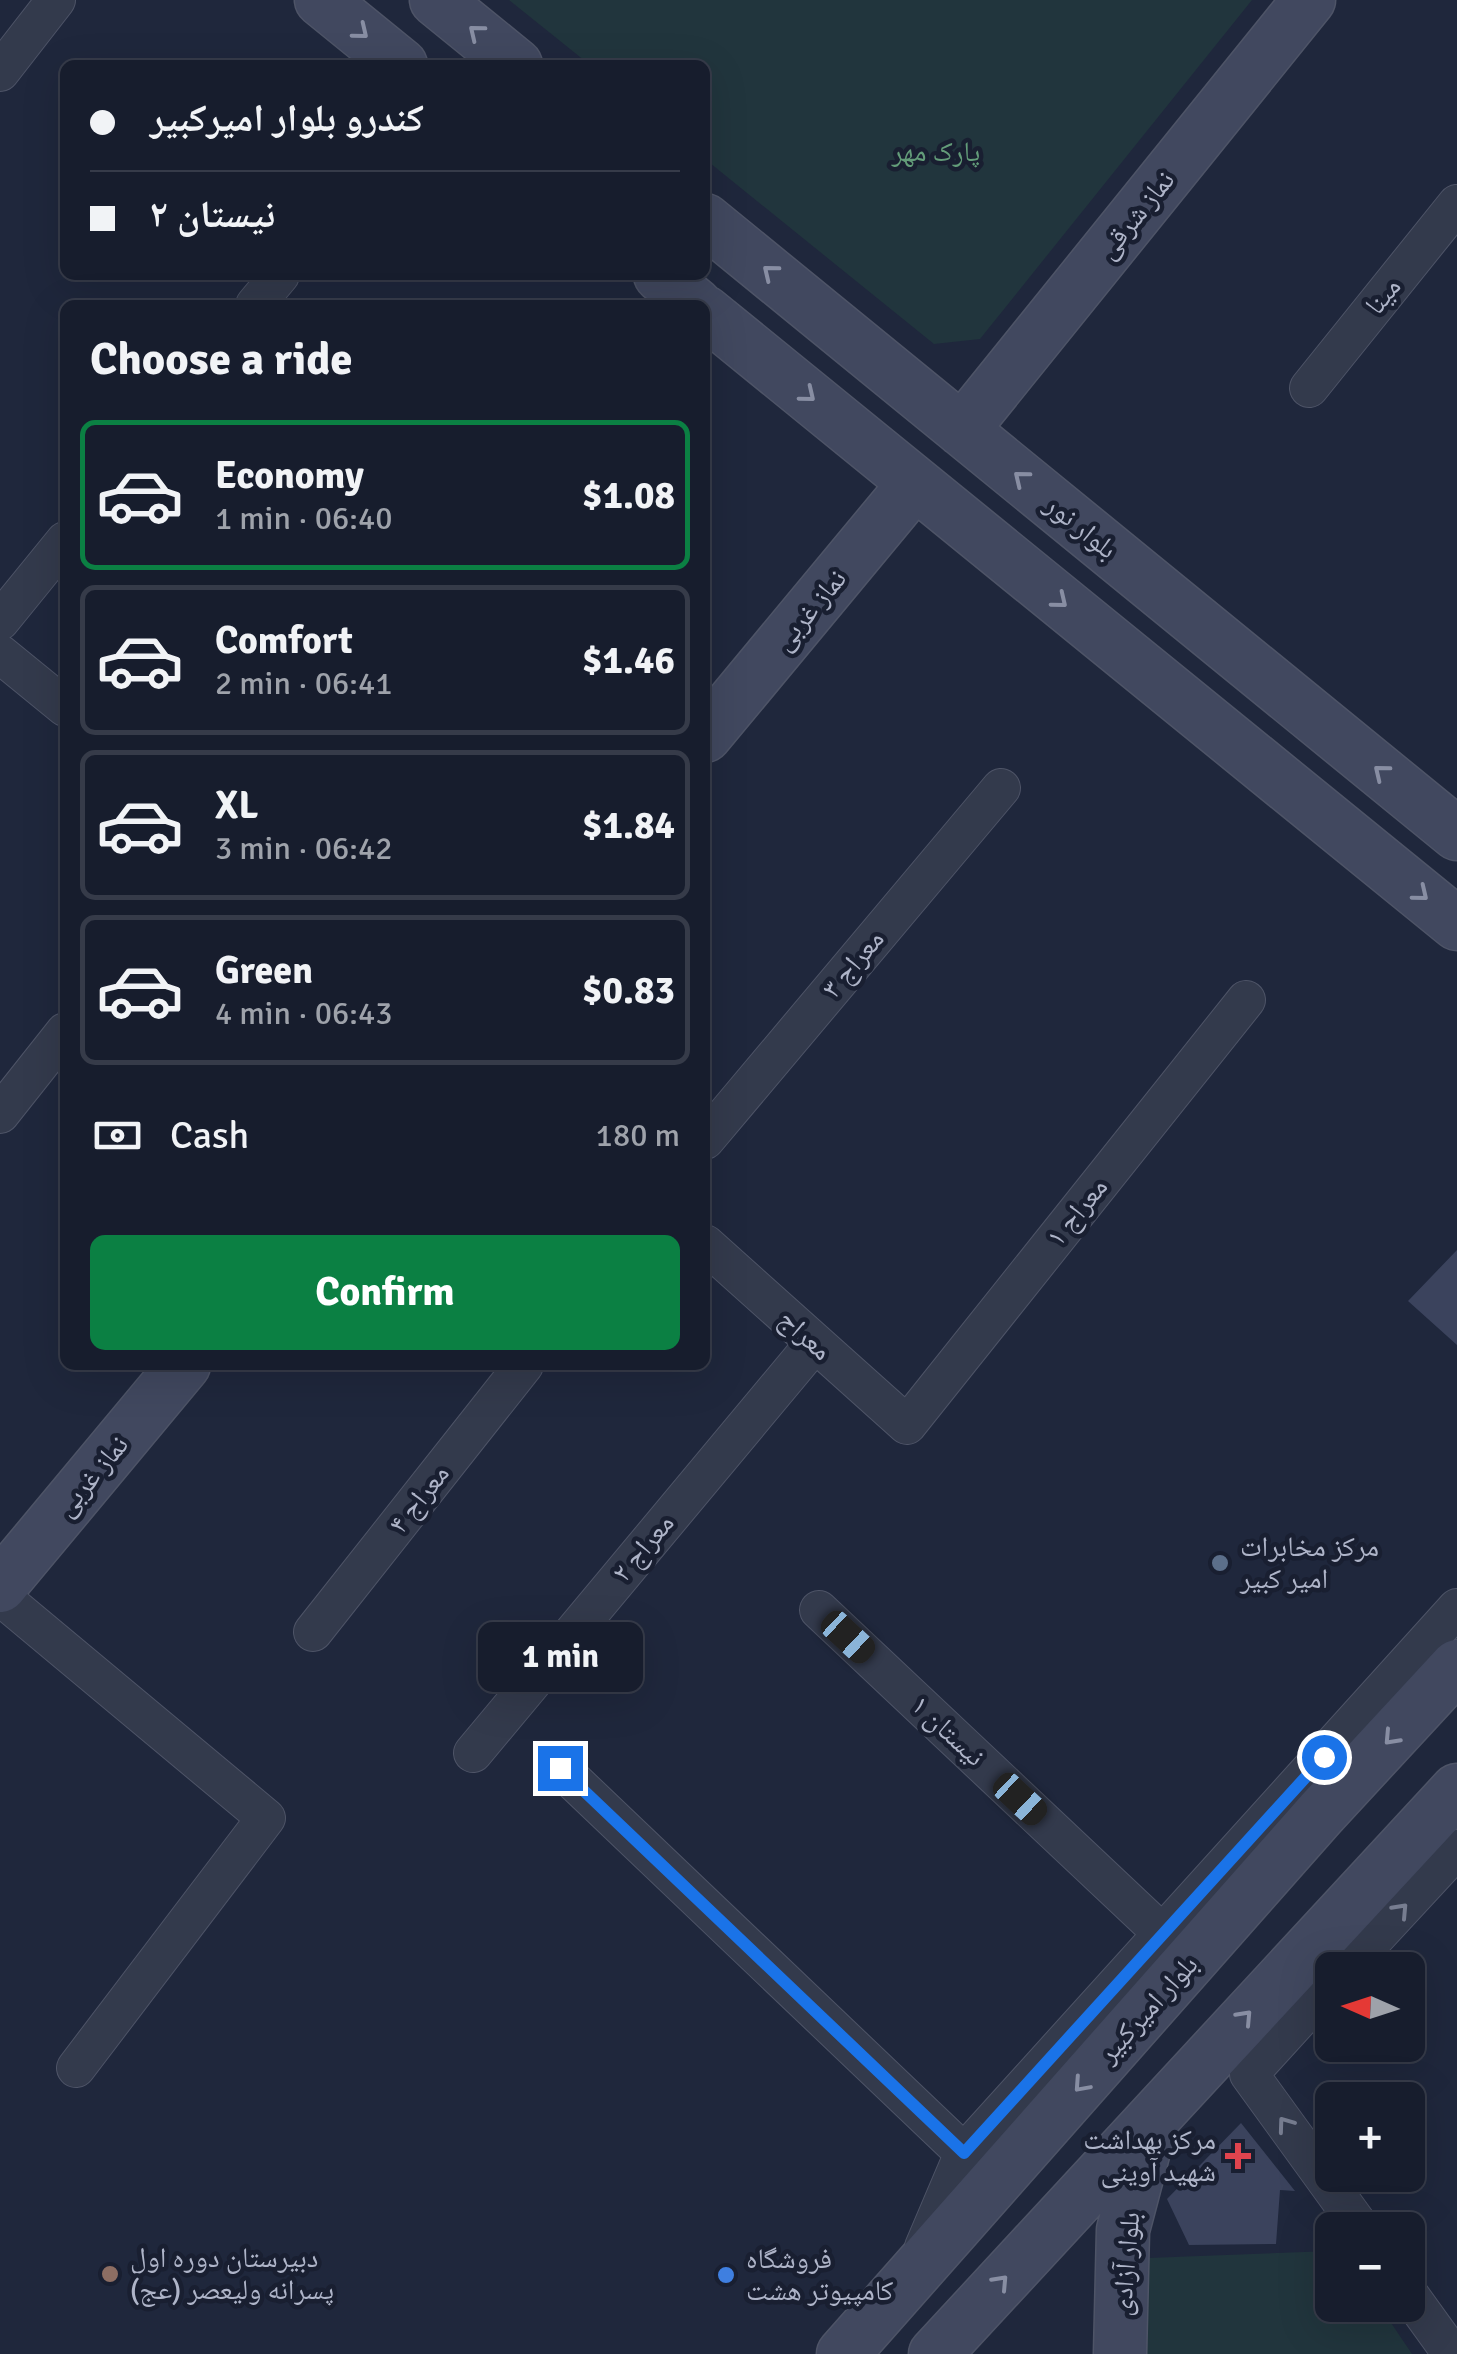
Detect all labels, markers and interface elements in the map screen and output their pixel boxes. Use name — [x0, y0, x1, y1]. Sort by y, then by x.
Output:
one-way arrow — [349, 21, 367, 39]
one-way arrow — [469, 27, 487, 44]
text: کندرو بلوار امیرکبیر — [150, 95, 424, 142]
park label: پارک مهر — [891, 135, 980, 169]
street label: نماز شرقی — [1090, 164, 1182, 266]
text: نیستان ۲ — [150, 191, 275, 238]
one-way arrow — [763, 266, 781, 284]
street label: مینا — [1358, 270, 1408, 322]
text: Choose a ride — [90, 332, 353, 387]
one-way arrow — [796, 384, 814, 402]
icon: car — [95, 450, 185, 540]
text: Economy — [215, 452, 364, 499]
text: $1.08 — [582, 472, 675, 519]
one-way arrow — [1015, 472, 1033, 490]
street label: بلوار نور — [1037, 487, 1124, 566]
text: 1 min · 06:40 — [215, 499, 393, 538]
street label: نماز غربی — [766, 562, 854, 658]
one-way arrow — [1049, 589, 1067, 606]
icon: car — [95, 615, 185, 705]
text: Comfort — [215, 617, 353, 664]
text: $1.46 — [582, 637, 675, 684]
text: 2 min · 06:41 — [215, 664, 393, 703]
one-way arrow — [1375, 766, 1393, 784]
icon: car — [95, 780, 185, 870]
text: XL — [215, 782, 258, 829]
text: $1.84 — [582, 802, 675, 849]
text: 3 min · 06:42 — [215, 829, 393, 868]
one-way arrow — [1409, 882, 1427, 900]
street label: معراج ۳ — [815, 923, 891, 1005]
icon: car — [95, 945, 185, 1035]
text: Green — [215, 947, 313, 994]
text: $0.83 — [582, 967, 675, 1014]
text: 4 min · 06:43 — [215, 994, 393, 1033]
icon: cash — [90, 1108, 145, 1163]
text: Cash — [170, 1112, 249, 1159]
text: 180 m — [596, 1116, 680, 1155]
street label: معراج ۱ — [1039, 1171, 1115, 1253]
button: Confirm — [90, 1235, 680, 1350]
street label: معراج — [771, 1302, 839, 1368]
street label: نماز غربی — [48, 1428, 136, 1524]
street label: معراج ۴ — [381, 1457, 457, 1541]
street label: معراج ۲ — [605, 1507, 681, 1589]
place label: مرکز مخابرات امیر کبیر — [1239, 1530, 1379, 1596]
marker: مرکز مخابرات امیر کبیر — [1209, 1552, 1231, 1574]
car — [816, 1606, 880, 1668]
callout: 1 min — [478, 1623, 642, 1693]
text: 1 min — [522, 1637, 599, 1676]
street label: نیستان ۱ — [904, 1688, 992, 1774]
one-way arrow — [1385, 1726, 1403, 1745]
route start — [1302, 1735, 1347, 1780]
route end — [538, 1746, 583, 1791]
car — [988, 1768, 1052, 1830]
one-way arrow — [1389, 1903, 1407, 1922]
street label: بلوار امیرکبیر — [1090, 1948, 1205, 2071]
north arrow — [1315, 1952, 1425, 2062]
map controls — [1315, 1952, 1425, 2322]
one-way arrow — [1233, 2010, 1251, 2029]
one-way arrow — [1075, 2073, 1093, 2092]
button: + — [1315, 2082, 1425, 2192]
one-way arrow — [1278, 2116, 1297, 2135]
place label: مرکز بهداشت شهید آوینی — [1083, 2123, 1216, 2189]
marker: مرکز بهداشت شهید آوینی — [1225, 2143, 1251, 2169]
street label: بلوار آزادی — [1105, 2211, 1147, 2317]
button: − — [1315, 2212, 1425, 2322]
place label: دبیرستان دوره اول پسرانه ولیعصر (عج) — [130, 2241, 334, 2307]
place label: فروشگاه کامپیوتر هشت — [746, 2242, 894, 2308]
marker: دبیرستان دوره اول پسرانه ولیعصر (عج) — [99, 2263, 121, 2285]
marker: فروشگاه کامپیوتر هشت — [715, 2264, 737, 2286]
one-way arrow — [989, 2275, 1007, 2294]

